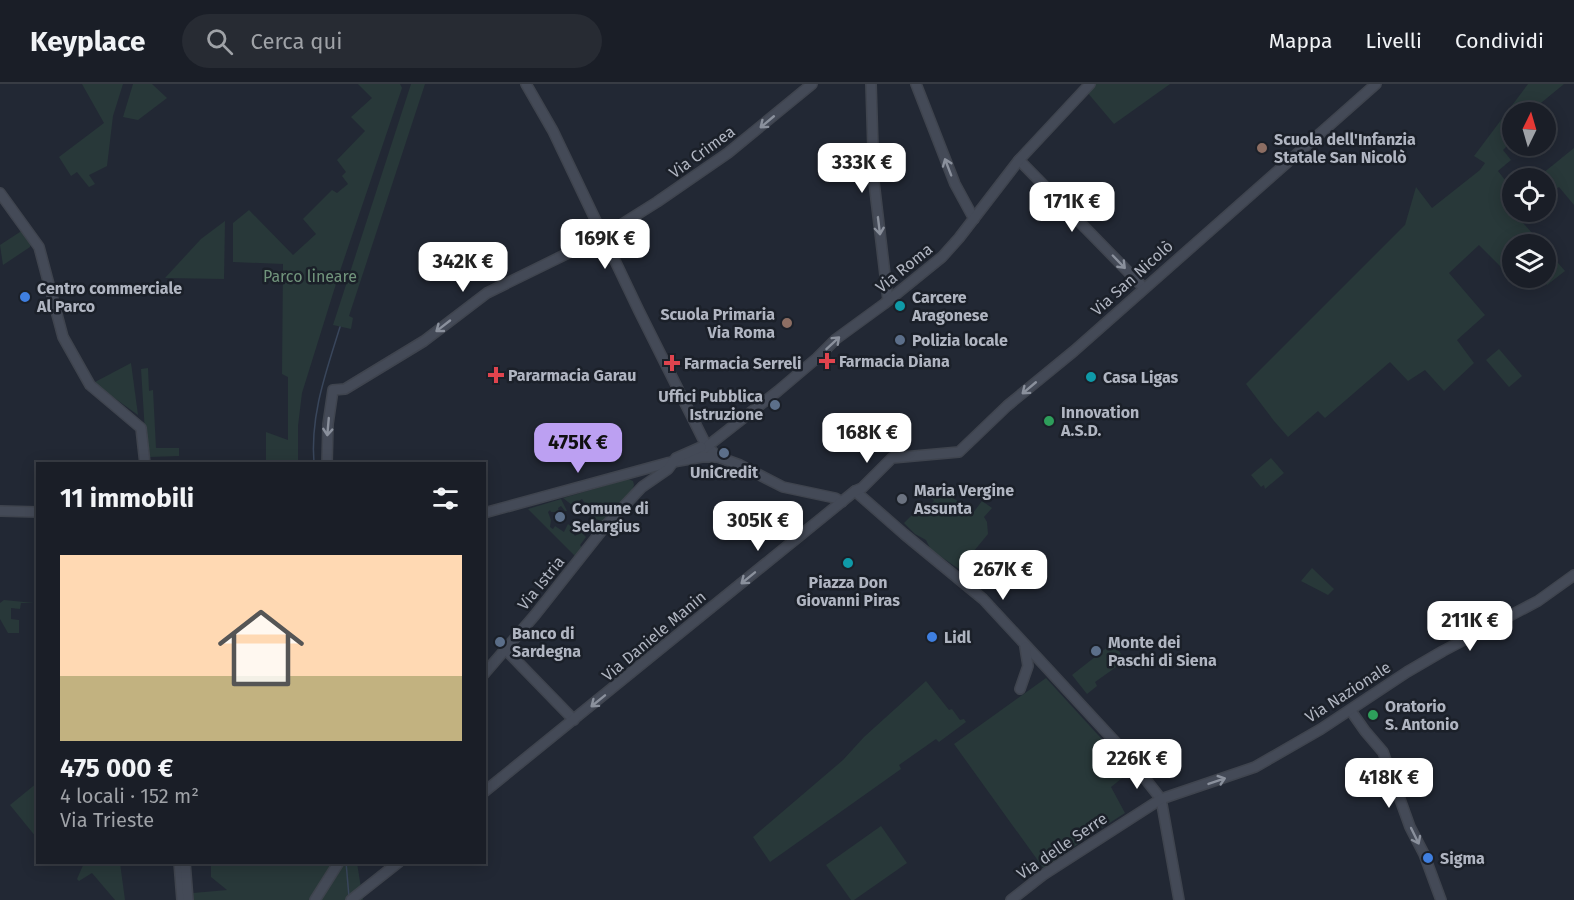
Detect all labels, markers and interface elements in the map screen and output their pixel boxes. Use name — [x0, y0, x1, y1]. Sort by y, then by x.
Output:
search box — [182, 14, 602, 68]
text: Keyplace — [30, 25, 146, 58]
icon: search — [203, 25, 236, 58]
text: Cerca qui — [251, 28, 342, 55]
text: Mappa — [1269, 28, 1333, 54]
text: Livelli — [1366, 28, 1422, 54]
text: Condividi — [1455, 28, 1544, 54]
north arrow — [1502, 102, 1556, 156]
map controls — [1502, 102, 1556, 288]
one-way arrow — [759, 115, 775, 128]
street label: Via Crimea — [665, 122, 739, 182]
place label: Scuola dell'Infanzia Statale San Nicolò — [1274, 130, 1416, 167]
marker: Scuola dell'Infanzia Statale San Nicolò — [1255, 141, 1269, 155]
pin: 333K € — [813, 143, 911, 194]
text: 333K € — [832, 150, 892, 174]
one-way arrow — [942, 158, 953, 177]
button: locate — [1502, 168, 1556, 222]
pin: 171K € — [1023, 182, 1121, 233]
text: 171K € — [1044, 189, 1100, 213]
one-way arrow — [874, 216, 885, 236]
pin: 169K € — [556, 219, 654, 270]
text: 169K € — [575, 226, 635, 250]
button: layers — [1502, 234, 1556, 288]
street label: Via San Nicolò — [1087, 236, 1177, 320]
street label: Via Roma — [872, 239, 936, 297]
pin: 342K € — [414, 242, 512, 293]
text: 342K € — [433, 249, 493, 273]
one-way arrow — [1111, 255, 1126, 270]
park label: Parco lineare — [263, 267, 357, 286]
place label: Centro commerciale Al Parco — [36, 279, 182, 316]
place label: Carcere Aragonese — [911, 288, 989, 325]
marker: Centro commerciale Al Parco — [18, 290, 32, 304]
marker: Carcere Aragonese — [893, 299, 907, 313]
place label: Scuola Primaria Via Roma — [660, 305, 775, 342]
marker: Scuola Primaria Via Roma — [780, 316, 794, 330]
one-way arrow — [436, 320, 452, 333]
place label: Polizia locale — [912, 331, 1008, 350]
marker: Polizia locale — [893, 333, 907, 347]
one-way arrow — [825, 336, 840, 350]
place label: Farmacia Diana — [839, 352, 950, 371]
place label: Farmacia Serreli — [684, 354, 801, 373]
marker: Farmacia Diana — [820, 354, 834, 368]
marker: Farmacia Serreli — [665, 356, 679, 370]
place label: Pararmacia Garau — [508, 366, 636, 385]
marker: Pararmacia Garau — [489, 368, 503, 382]
place label: Casa Ligas — [1103, 368, 1179, 387]
marker: Casa Ligas — [1084, 370, 1098, 384]
one-way arrow — [1022, 381, 1037, 395]
place label: Uffici Pubblica Istruzione — [658, 387, 763, 424]
marker: Uffici Pubblica Istruzione — [768, 398, 782, 412]
place label: Innovation A.S.D. — [1060, 403, 1139, 440]
pin: 168K € — [818, 413, 916, 464]
marker: Innovation A.S.D. — [1042, 414, 1056, 428]
one-way arrow — [322, 416, 333, 436]
text: 168K € — [836, 420, 898, 444]
pin: 475K € — [529, 423, 627, 474]
text: 475K € — [548, 430, 608, 454]
marker: UniCredit — [717, 446, 731, 460]
place label: UniCredit — [690, 463, 759, 482]
place label: Maria Vergine Assunta — [913, 481, 1014, 518]
icon: filters — [429, 482, 462, 515]
text: 11 immobili — [60, 483, 194, 514]
marker: Maria Vergine Assunta — [895, 492, 909, 506]
place label: Comune di Selargius — [572, 499, 649, 536]
pin: 305K € — [709, 501, 807, 552]
text: 305K € — [727, 508, 789, 532]
marker: Comune di Selargius — [553, 510, 567, 524]
pin: 267K € — [954, 550, 1052, 601]
street label: Via Istria — [514, 552, 568, 614]
marker: Piazza Don Giovanni Piras — [841, 556, 855, 570]
text: 267K € — [973, 557, 1033, 581]
one-way arrow — [741, 571, 756, 585]
place label: Piazza Don Giovanni Piras — [796, 573, 900, 610]
street label: Via Daniele Manin — [598, 587, 710, 685]
icon: home — [207, 594, 315, 702]
pin: 211K € — [1421, 601, 1519, 652]
text: 211K € — [1441, 608, 1499, 632]
place label: Banco di Sardegna — [512, 624, 581, 661]
place label: Lidl — [944, 628, 971, 647]
marker: Lidl — [925, 630, 939, 644]
place label: Monte dei Paschi di Siena — [1108, 633, 1217, 670]
marker: Banco di Sardegna — [493, 635, 507, 649]
marker: Monte dei Paschi di Siena — [1089, 644, 1103, 658]
street label: Via Nazionale — [1302, 657, 1394, 727]
one-way arrow — [590, 695, 606, 708]
place label: Oratorio S. Antonio — [1385, 697, 1459, 734]
marker: Oratorio S. Antonio — [1366, 708, 1380, 722]
pin: 226K € — [1088, 739, 1186, 790]
text: 226K € — [1106, 746, 1168, 770]
text: 475 000 € — [60, 753, 173, 784]
pin: 418K € — [1340, 758, 1438, 809]
text: 418K € — [1359, 765, 1419, 789]
one-way arrow — [1207, 774, 1226, 785]
text: 4 locali · 152 m² — [60, 784, 199, 808]
text: Via Trieste — [60, 808, 154, 832]
street label: Via delle Serre — [1013, 809, 1111, 883]
one-way arrow — [1409, 826, 1421, 844]
place label: Sigma — [1440, 849, 1485, 868]
marker: Sigma — [1421, 851, 1435, 865]

